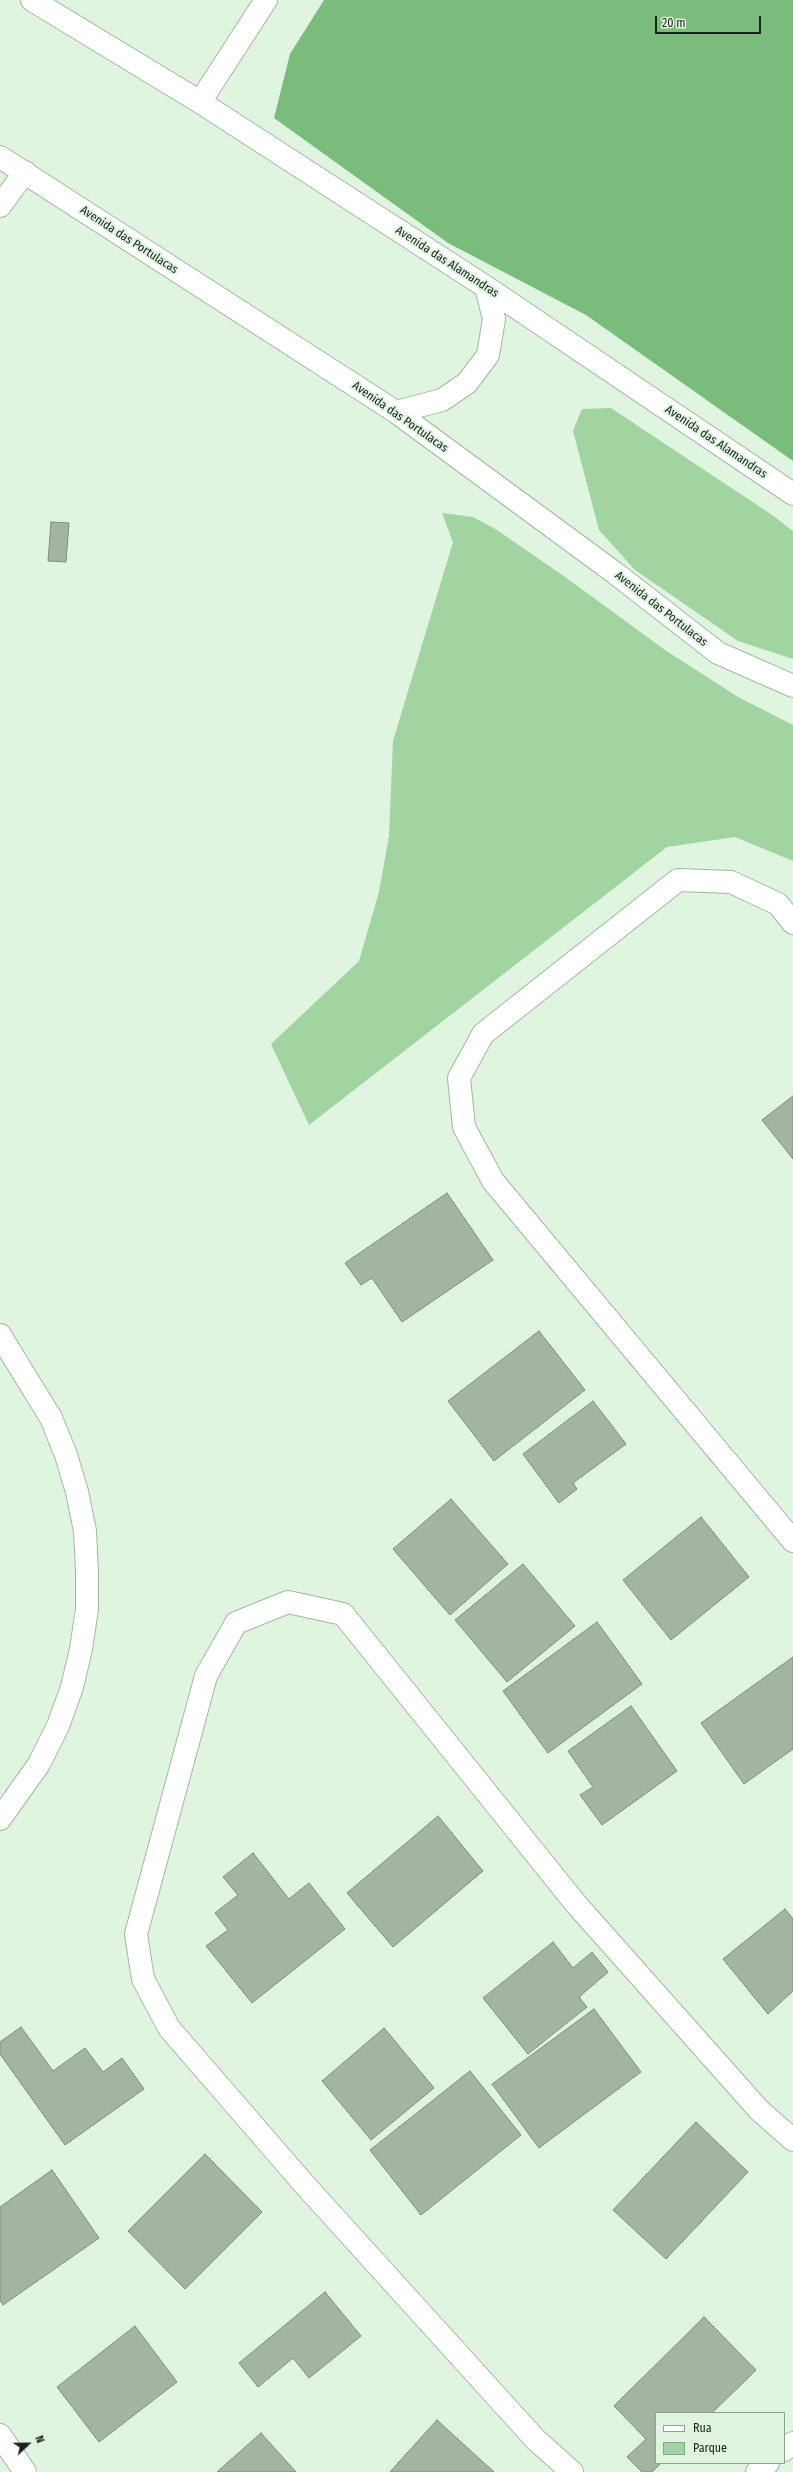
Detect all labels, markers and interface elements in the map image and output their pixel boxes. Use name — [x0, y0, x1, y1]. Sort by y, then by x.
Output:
scale bar — [657, 8, 763, 34]
text: 20 m — [662, 16, 686, 30]
street label: Avenida das Portulacas — [77, 203, 181, 277]
street label: Avenida das Alamandras — [393, 223, 501, 301]
street label: Avenida das Portulacas — [349, 378, 451, 456]
street label: Avenida das Alamandras — [662, 402, 770, 482]
street label: Avenida das Portulacas — [612, 568, 710, 650]
legend — [655, 2412, 785, 2464]
text: Rua — [693, 2421, 712, 2435]
north arrow — [8, 2424, 48, 2464]
text: N — [32, 2434, 47, 2445]
text: Parque — [693, 2441, 727, 2455]

